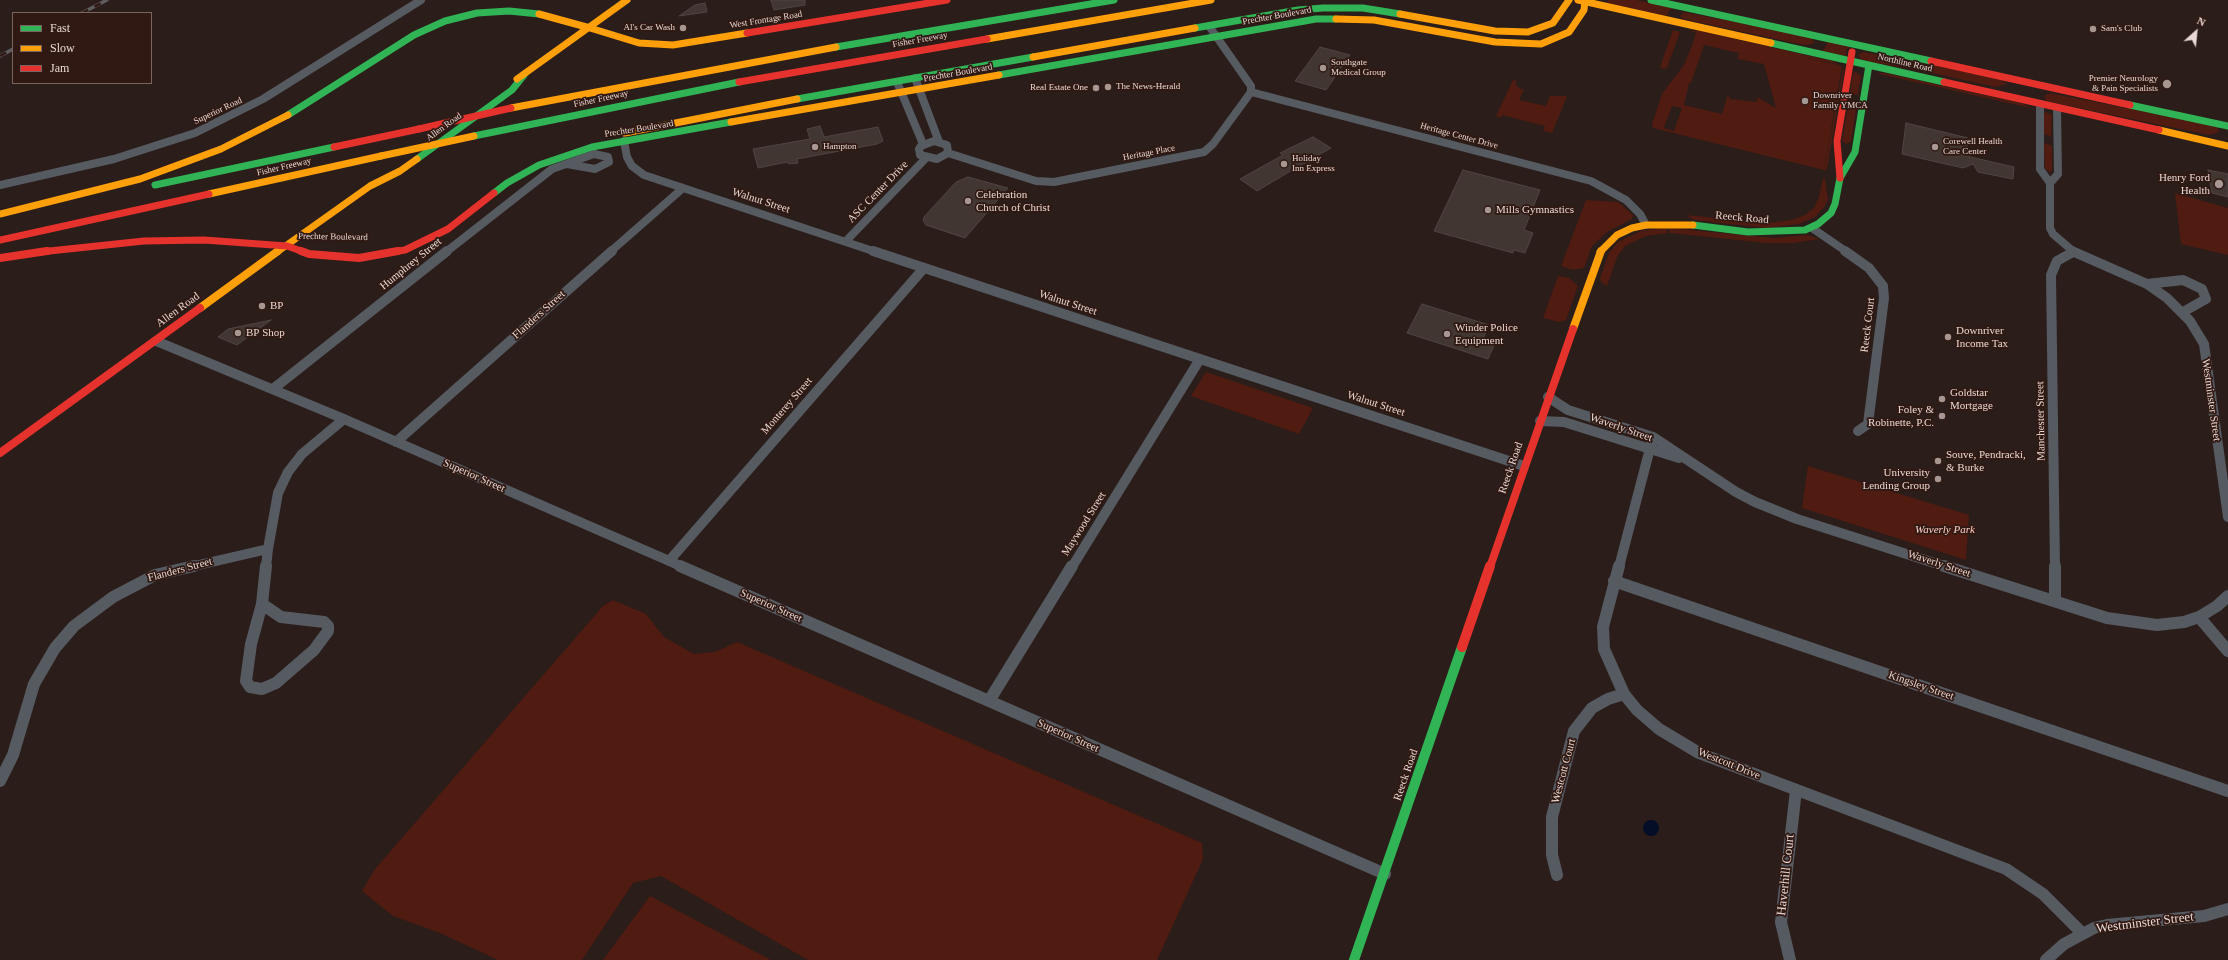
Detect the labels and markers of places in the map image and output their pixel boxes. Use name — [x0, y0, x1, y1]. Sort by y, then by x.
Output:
place label: Al's Car Wash — [624, 23, 675, 33]
marker: Al's Car Wash — [678, 23, 688, 33]
marker: Sam's Club — [2088, 24, 2098, 34]
place label: Sam's Club — [2101, 24, 2142, 34]
place label: Southgate Medical Group — [1331, 58, 1386, 79]
marker: Southgate Medical Group — [1318, 63, 1328, 73]
place label: Premier Neurology & Pain Specialists — [2089, 74, 2158, 95]
marker: Premier Neurology & Pain Specialists — [2161, 78, 2173, 90]
marker: The News-Herald — [1103, 82, 1113, 92]
place label: The News-Herald — [1116, 82, 1180, 92]
place label: Real Estate One — [1030, 83, 1088, 93]
marker: Real Estate One — [1091, 83, 1101, 93]
place label: Downriver Family YMCA — [1813, 91, 1868, 112]
marker: Downriver Family YMCA — [1800, 96, 1810, 106]
place label: Corewell Health Care Center — [1943, 137, 2002, 158]
marker: Hampton — [810, 142, 820, 152]
place label: Hampton — [823, 142, 856, 152]
marker: Corewell Health Care Center — [1930, 142, 1940, 152]
place label: Holiday Inn Express — [1292, 154, 1335, 175]
marker: Holiday Inn Express — [1279, 159, 1289, 169]
place label: Henry Ford Health — [2159, 171, 2210, 197]
marker: Henry Ford Health — [2213, 178, 2225, 190]
place label: Celebration Church of Christ — [976, 188, 1050, 214]
marker: Celebration Church of Christ — [963, 196, 973, 206]
place label: Mills Gymnastics — [1496, 203, 1574, 217]
marker: Mills Gymnastics — [1483, 205, 1493, 215]
place label: BP — [270, 299, 283, 313]
marker: BP — [257, 301, 267, 311]
place label: Winder Police Equipment — [1455, 321, 1518, 347]
place label: Downriver Income Tax — [1956, 324, 2008, 350]
place label: BP Shop — [246, 326, 285, 340]
marker: BP Shop — [233, 328, 243, 338]
marker: Winder Police Equipment — [1442, 329, 1452, 339]
marker: Downriver Income Tax — [1943, 332, 1953, 342]
place label: Goldstar Mortgage — [1950, 386, 1993, 412]
marker: Goldstar Mortgage — [1937, 394, 1947, 404]
place label: Foley & Robinette, P.C. — [1868, 403, 1934, 429]
marker: Foley & Robinette, P.C. — [1937, 411, 1947, 421]
place label: Souve, Pendracki, & Burke — [1946, 448, 2026, 474]
marker: Souve, Pendracki, & Burke — [1933, 456, 1943, 466]
place label: University Lending Group — [1862, 466, 1930, 492]
marker: University Lending Group — [1933, 474, 1943, 484]

